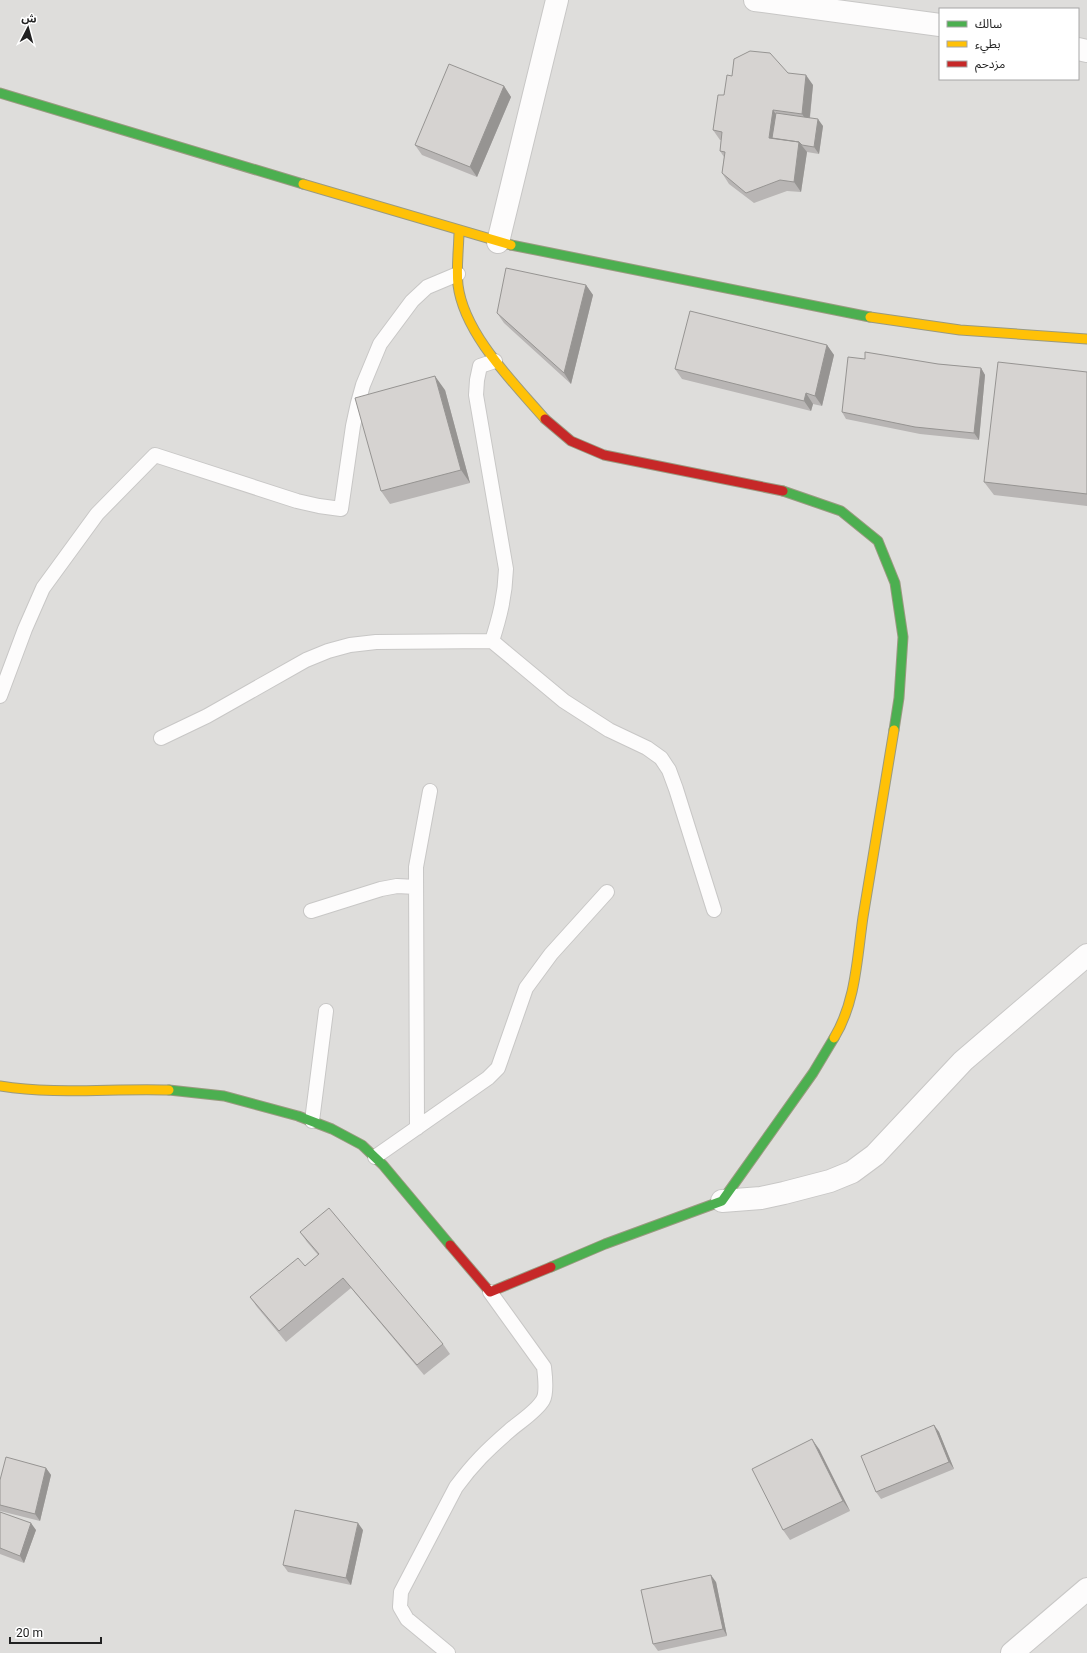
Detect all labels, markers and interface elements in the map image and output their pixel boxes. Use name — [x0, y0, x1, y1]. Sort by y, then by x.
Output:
north arrow — [8, 8, 48, 48]
legend — [939, 8, 1079, 80]
text: ش — [21, 11, 37, 26]
text: سالك — [975, 17, 1002, 31]
text: بطيء — [975, 37, 1001, 54]
text: مزدحم — [975, 57, 1005, 73]
scale bar — [10, 1619, 101, 1645]
text: 20 m — [16, 1626, 43, 1640]

